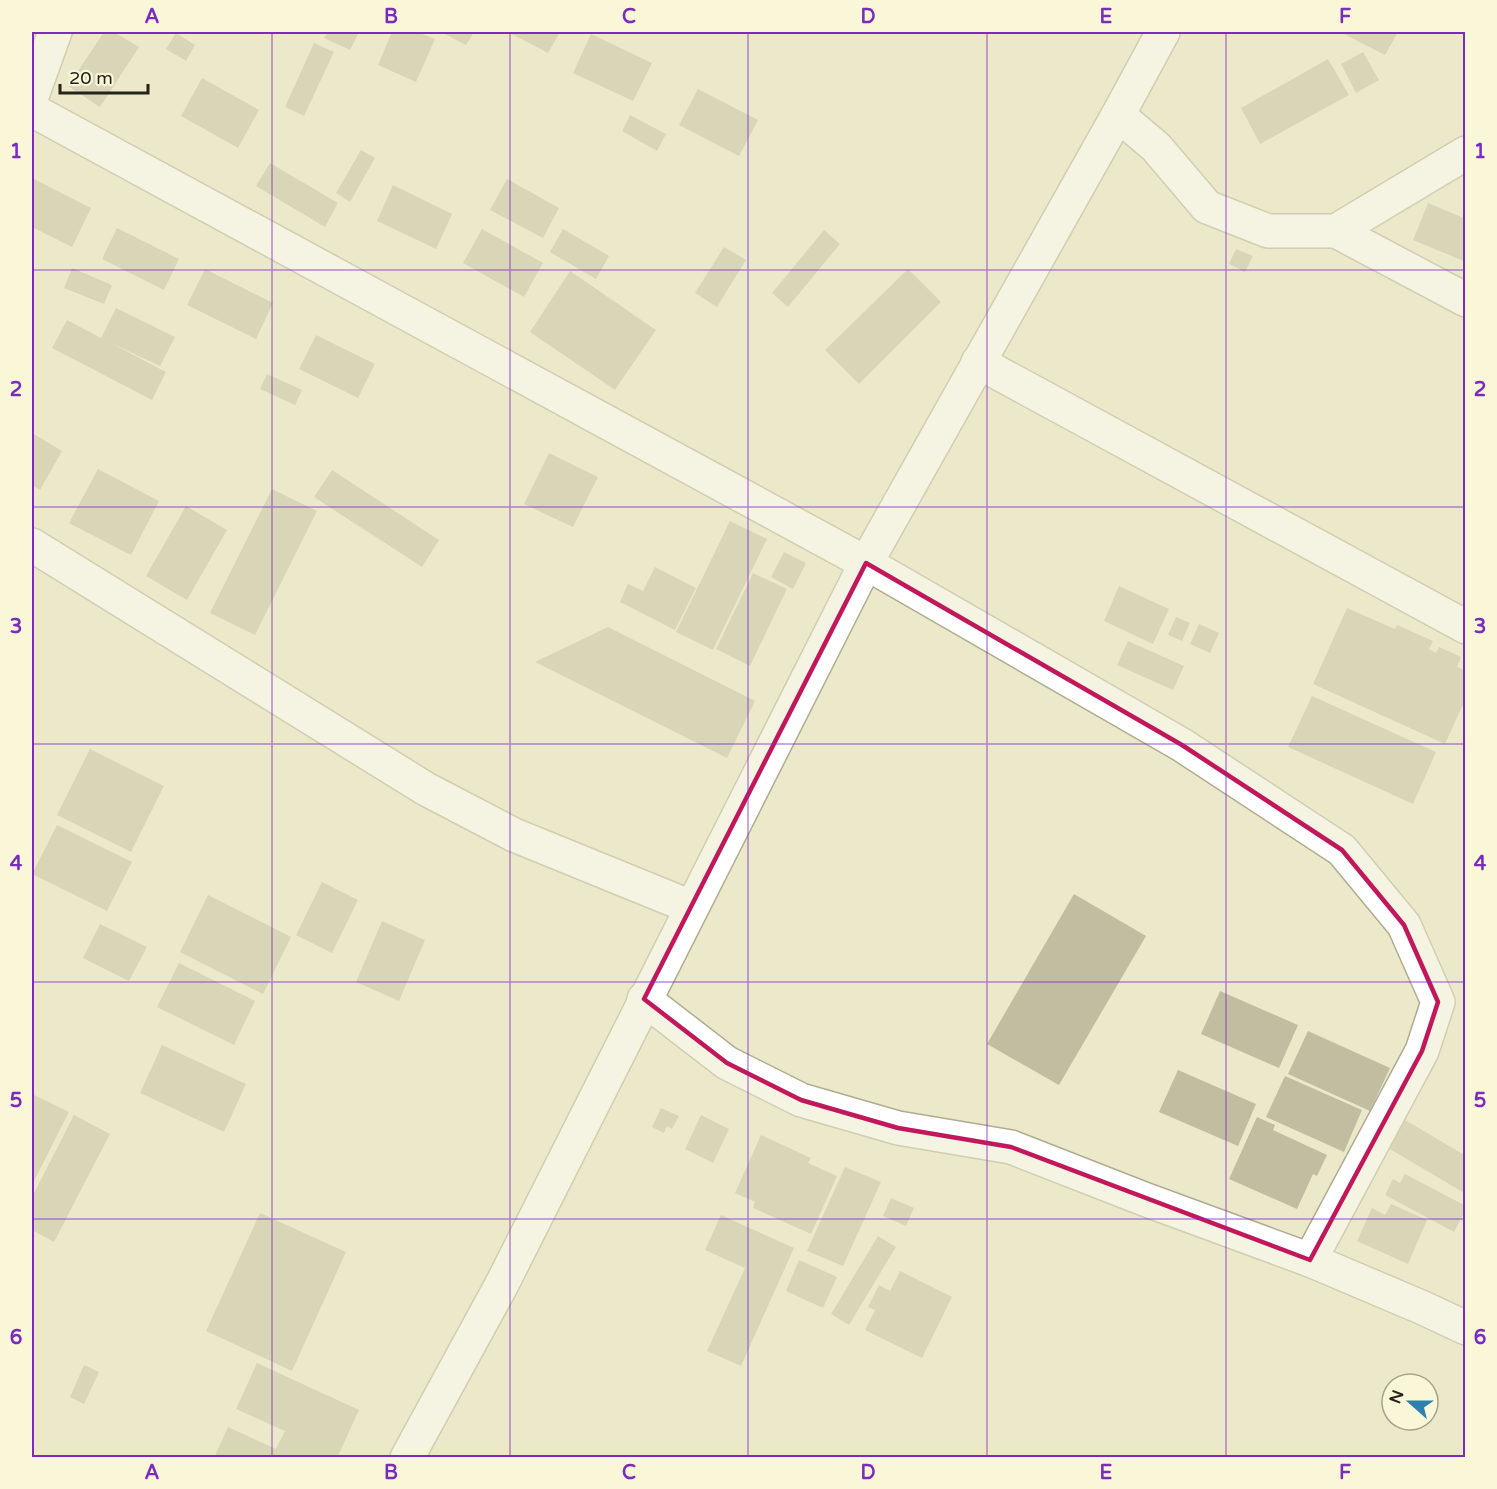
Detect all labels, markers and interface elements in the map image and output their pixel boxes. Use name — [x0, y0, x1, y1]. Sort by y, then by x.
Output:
text: A — [145, 5, 160, 29]
text: B — [384, 5, 398, 29]
text: C — [622, 5, 636, 29]
text: D — [860, 5, 876, 29]
text: E — [1100, 5, 1113, 29]
text: F — [1339, 5, 1351, 29]
scale bar — [60, 57, 148, 95]
text: 20 m — [69, 67, 113, 89]
text: 1 — [10, 140, 22, 164]
text: 1 — [1474, 140, 1486, 164]
text: 2 — [10, 378, 22, 402]
text: 2 — [1474, 378, 1486, 402]
text: 3 — [10, 615, 22, 639]
text: 3 — [1474, 615, 1486, 639]
text: 4 — [10, 852, 23, 876]
text: 4 — [1474, 852, 1487, 876]
text: 5 — [10, 1089, 22, 1113]
text: 5 — [1474, 1089, 1486, 1113]
text: 6 — [10, 1326, 22, 1350]
text: 6 — [1474, 1326, 1486, 1350]
north arrow — [1380, 1372, 1440, 1432]
text: N — [1385, 1387, 1409, 1407]
text: A — [145, 1461, 160, 1485]
text: B — [384, 1461, 398, 1485]
text: C — [622, 1461, 636, 1485]
text: D — [860, 1461, 876, 1485]
text: E — [1100, 1461, 1113, 1485]
text: F — [1339, 1461, 1351, 1485]

